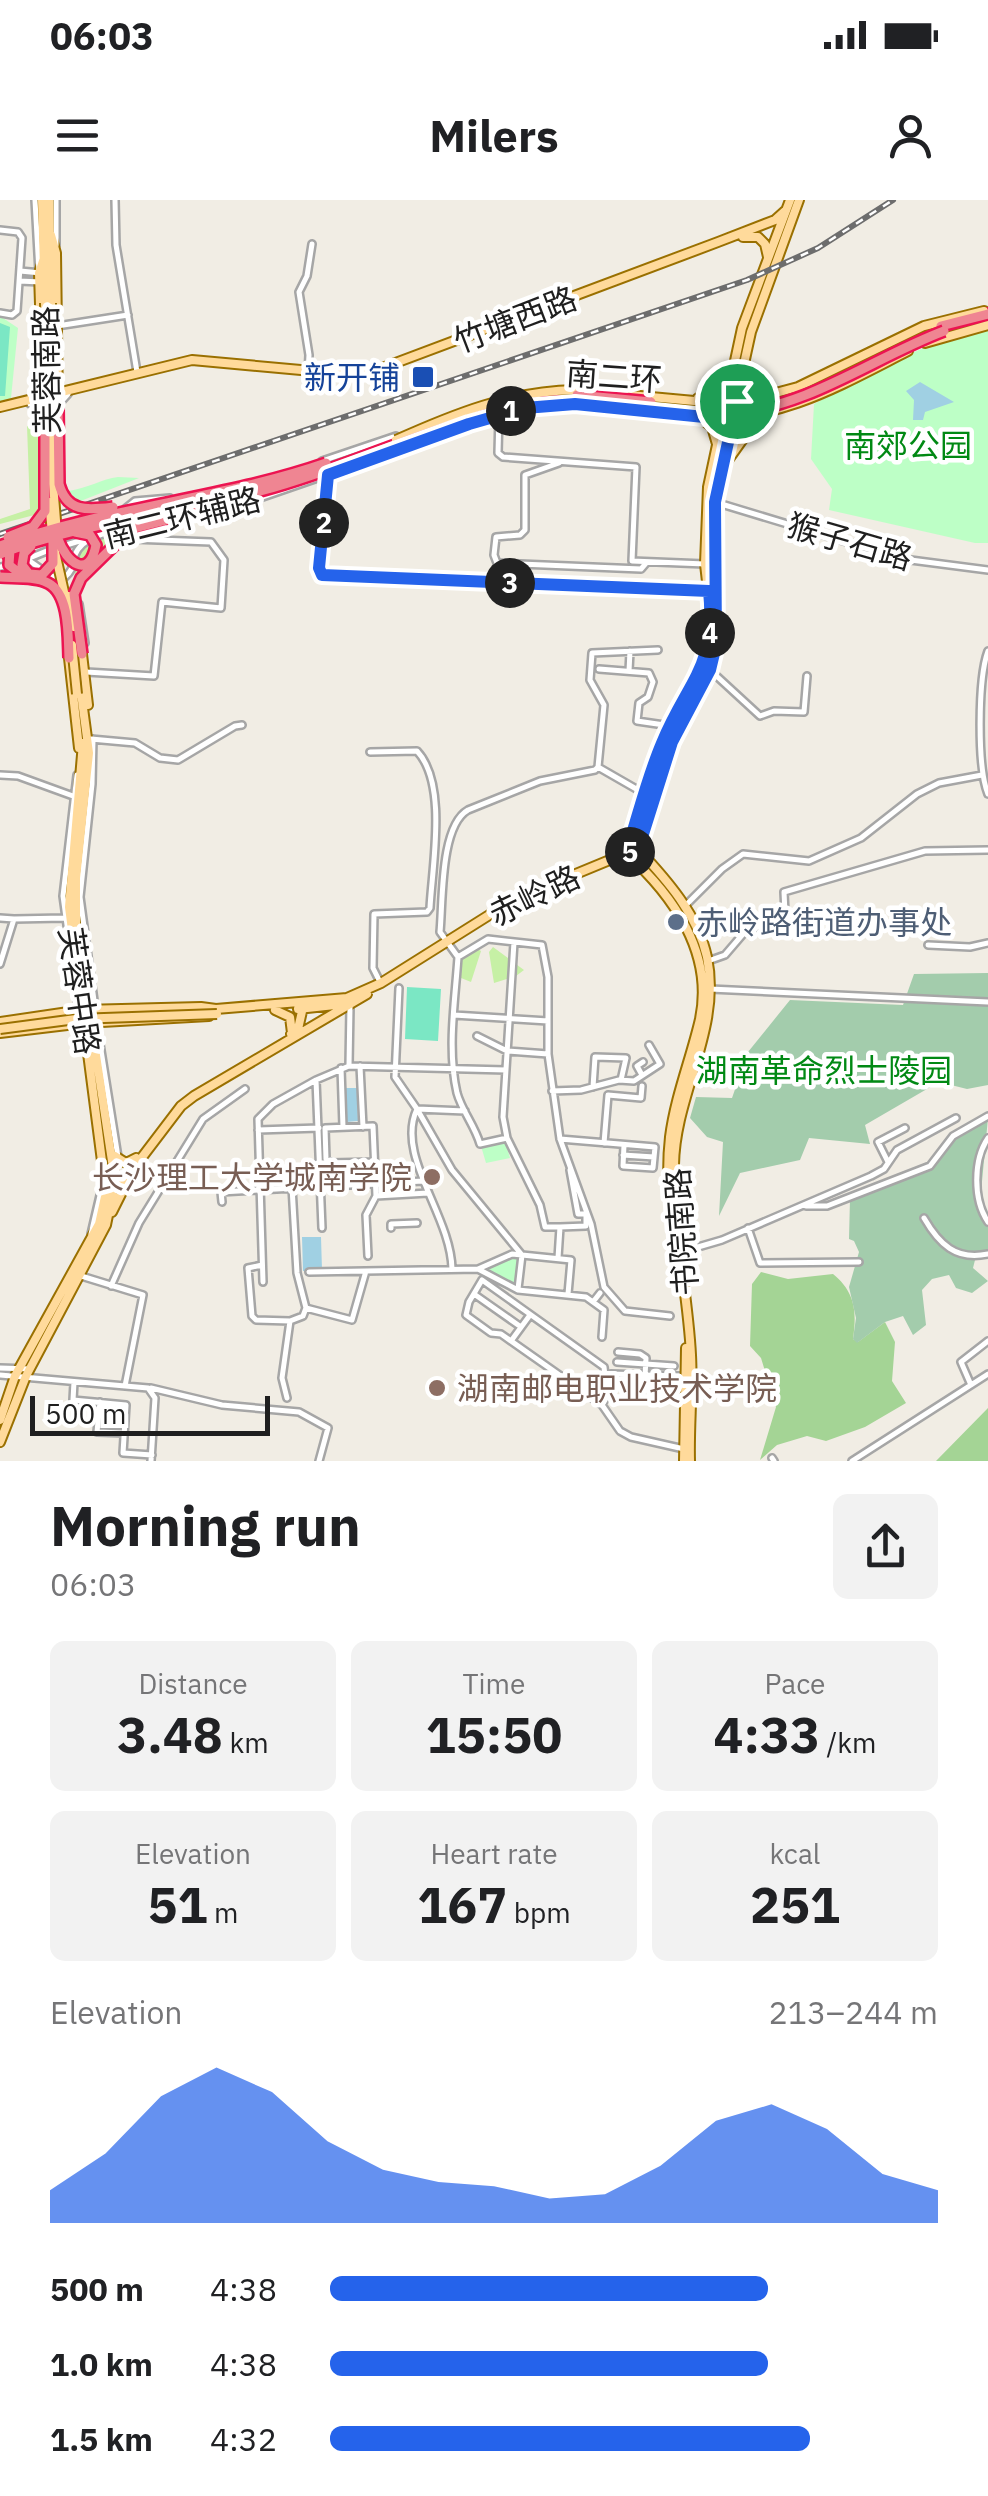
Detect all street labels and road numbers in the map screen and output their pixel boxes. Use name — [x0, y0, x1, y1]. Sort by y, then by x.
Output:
street label: 竹塘西路 — [448, 276, 582, 362]
street label: 芙蓉南路 — [24, 306, 68, 434]
street label: 南二环 — [565, 352, 663, 400]
street label: 南二环辅路 — [99, 477, 265, 557]
street label: 猴子石路 — [783, 503, 917, 579]
street label: 赤岭路 — [482, 855, 586, 935]
street label: 芙蓉中路 — [50, 925, 110, 1057]
street label: 书院南路 — [656, 1167, 706, 1297]

